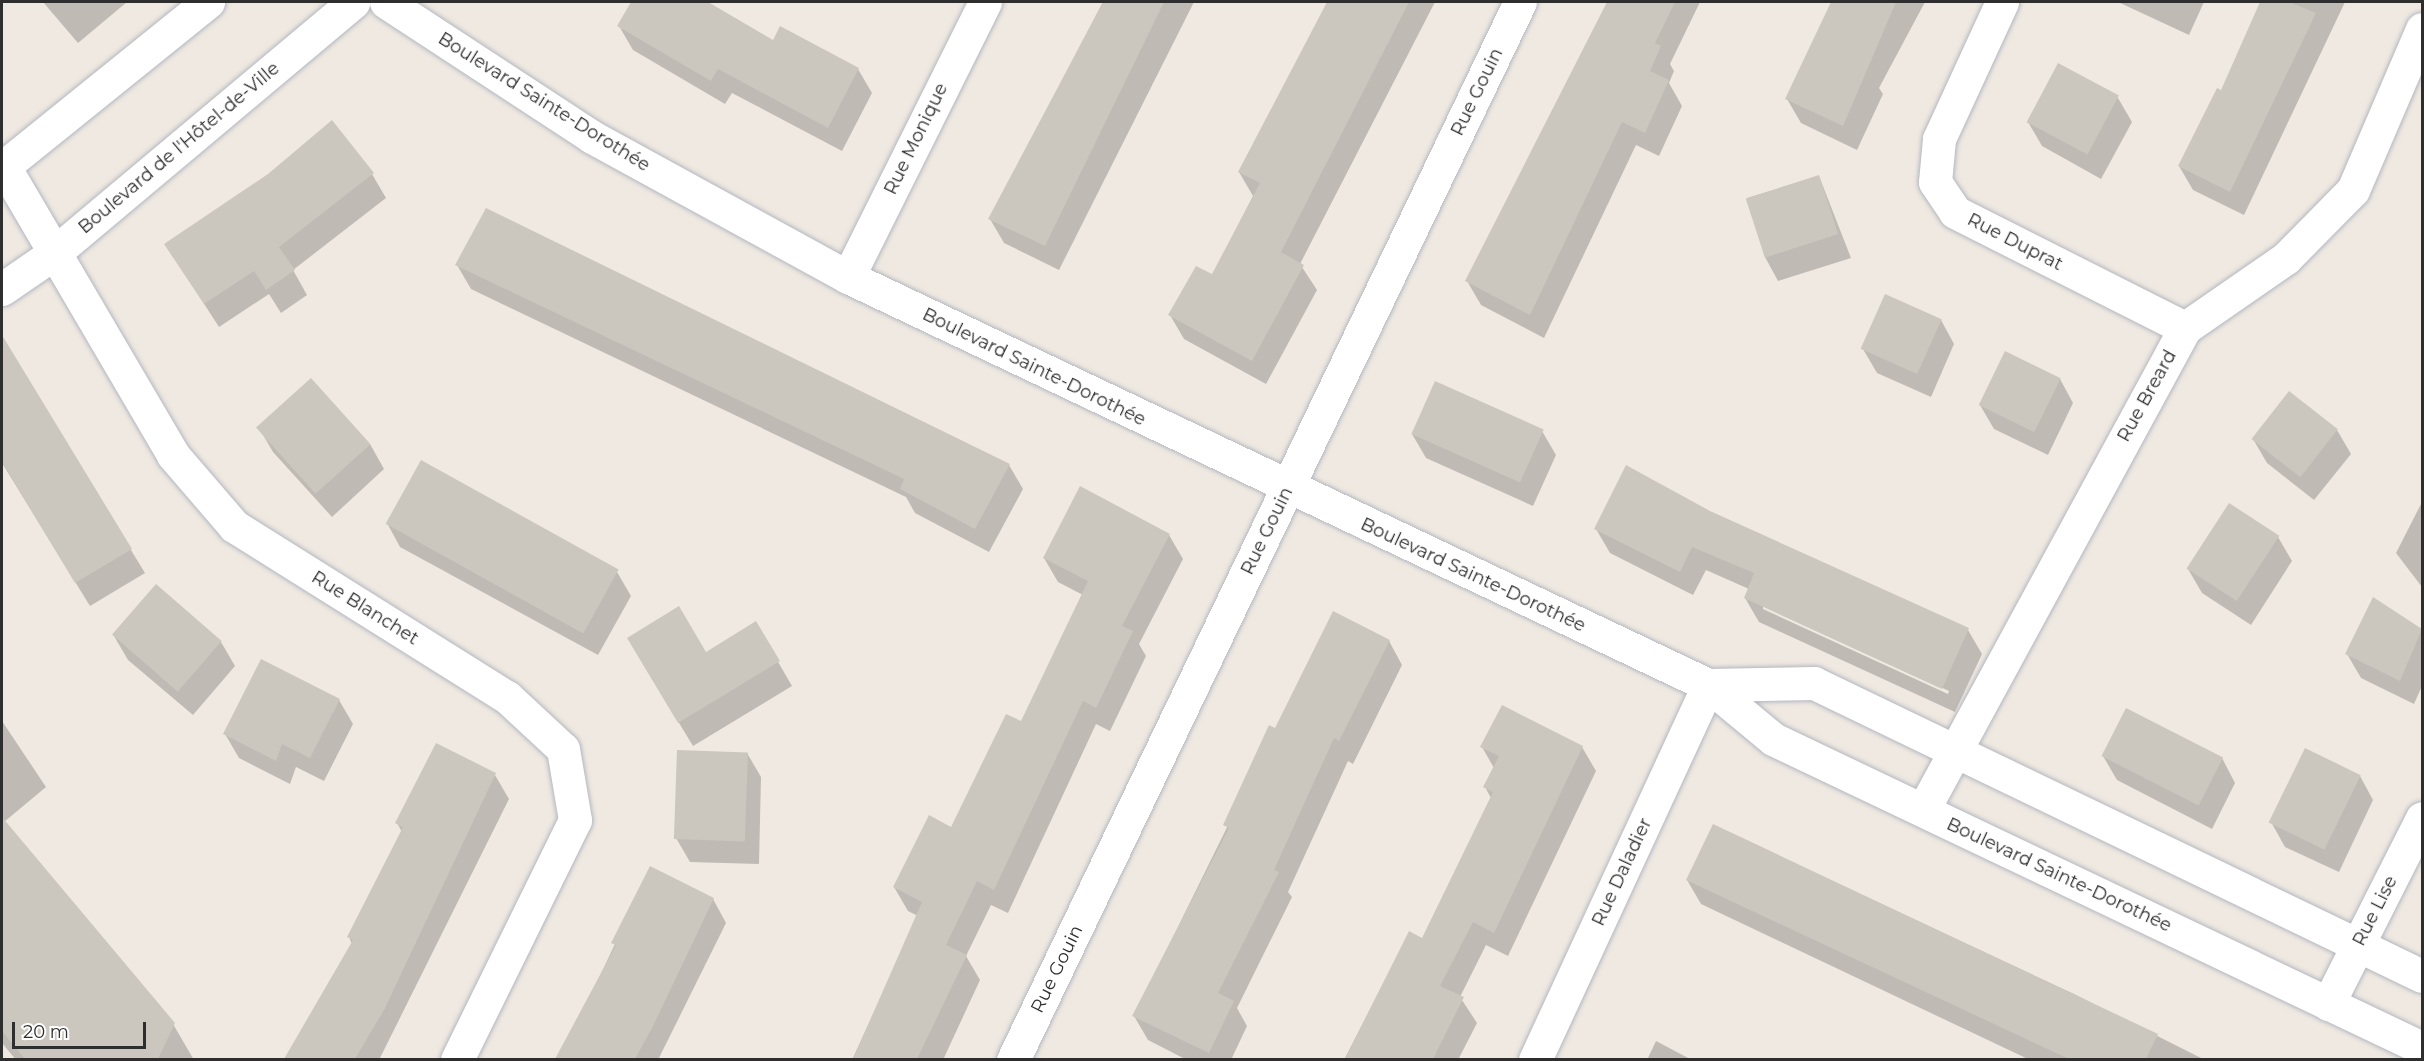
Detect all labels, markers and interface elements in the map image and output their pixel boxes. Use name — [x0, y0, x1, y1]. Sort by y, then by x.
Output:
street label: Boulevard Sainte-Dorothée — [434, 28, 654, 176]
street label: Rue Gouin — [1446, 45, 1508, 139]
street label: Boulevard de l'Hôtel-de-Ville — [74, 58, 284, 238]
street label: Rue Monique — [880, 80, 952, 198]
street label: Rue Duprat — [1964, 209, 2066, 275]
street label: Boulevard Sainte-Dorothée — [919, 303, 1149, 431]
street label: Rue Breard — [2113, 346, 2181, 446]
street label: Rue Gouin — [1236, 484, 1298, 578]
street label: Boulevard Sainte-Dorothée — [1357, 513, 1589, 637]
street label: Rue Blanchet — [307, 566, 423, 650]
street label: Boulevard Sainte-Dorothée — [1943, 813, 2175, 937]
street label: Rue Daladier — [1588, 815, 1656, 929]
street label: Rue Lise — [2348, 872, 2402, 950]
street label: Rue Gouin — [1026, 922, 1088, 1016]
scale bar — [15, 1010, 148, 1048]
text: 20 m — [23, 1021, 69, 1043]

